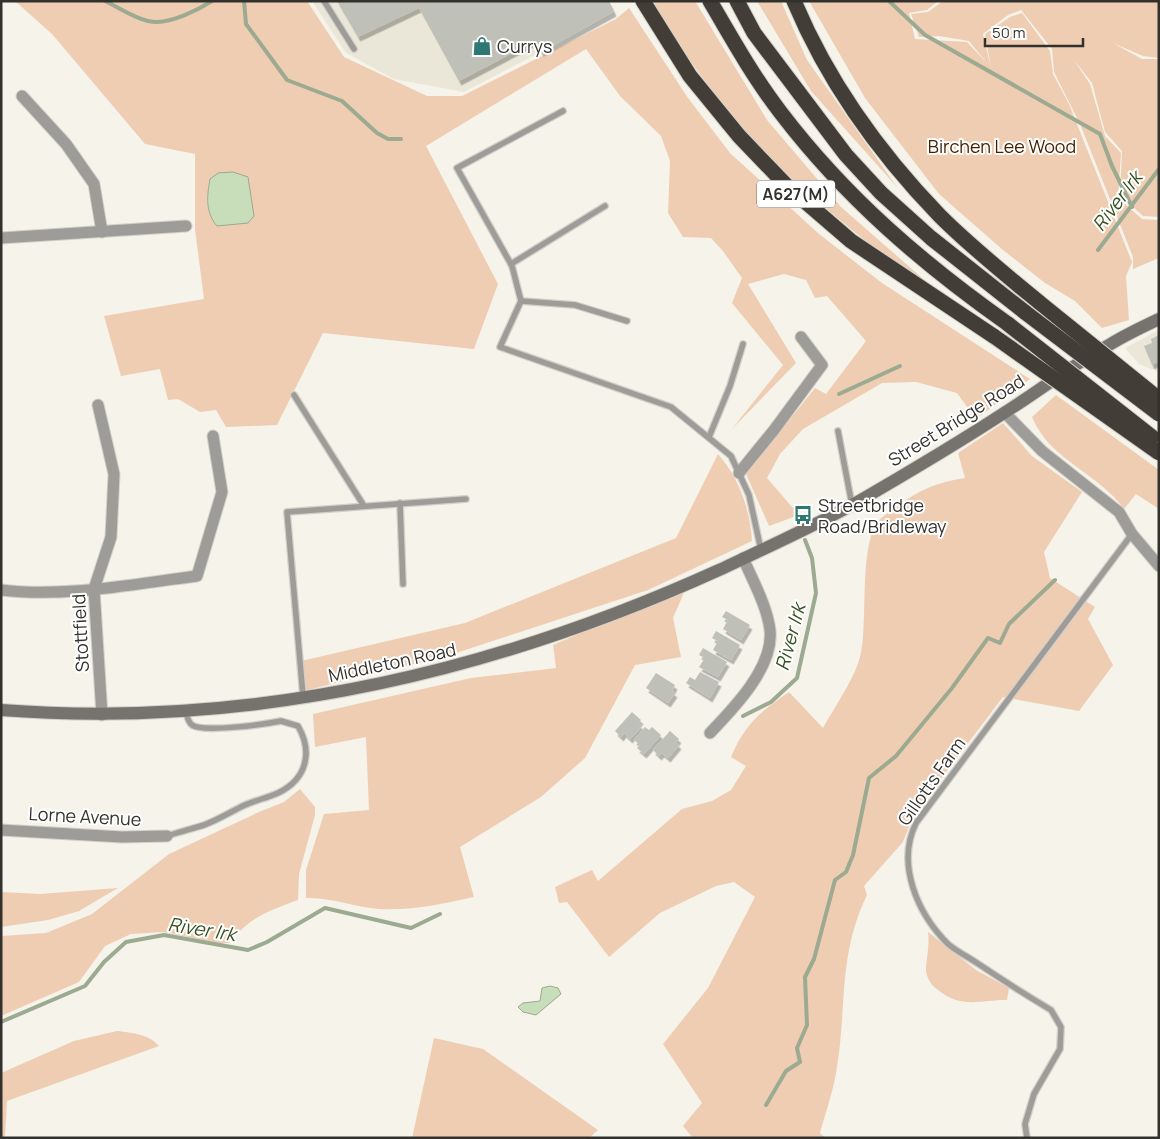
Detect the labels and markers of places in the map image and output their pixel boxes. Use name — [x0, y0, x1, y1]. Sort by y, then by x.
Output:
place label: Currys — [497, 34, 552, 58]
shop icon: Currys — [471, 35, 493, 57]
place label: Streetbridge Road/Bridleway — [818, 493, 947, 538]
bus stop icon: Streetbridge Road/Bridleway — [792, 504, 814, 526]

